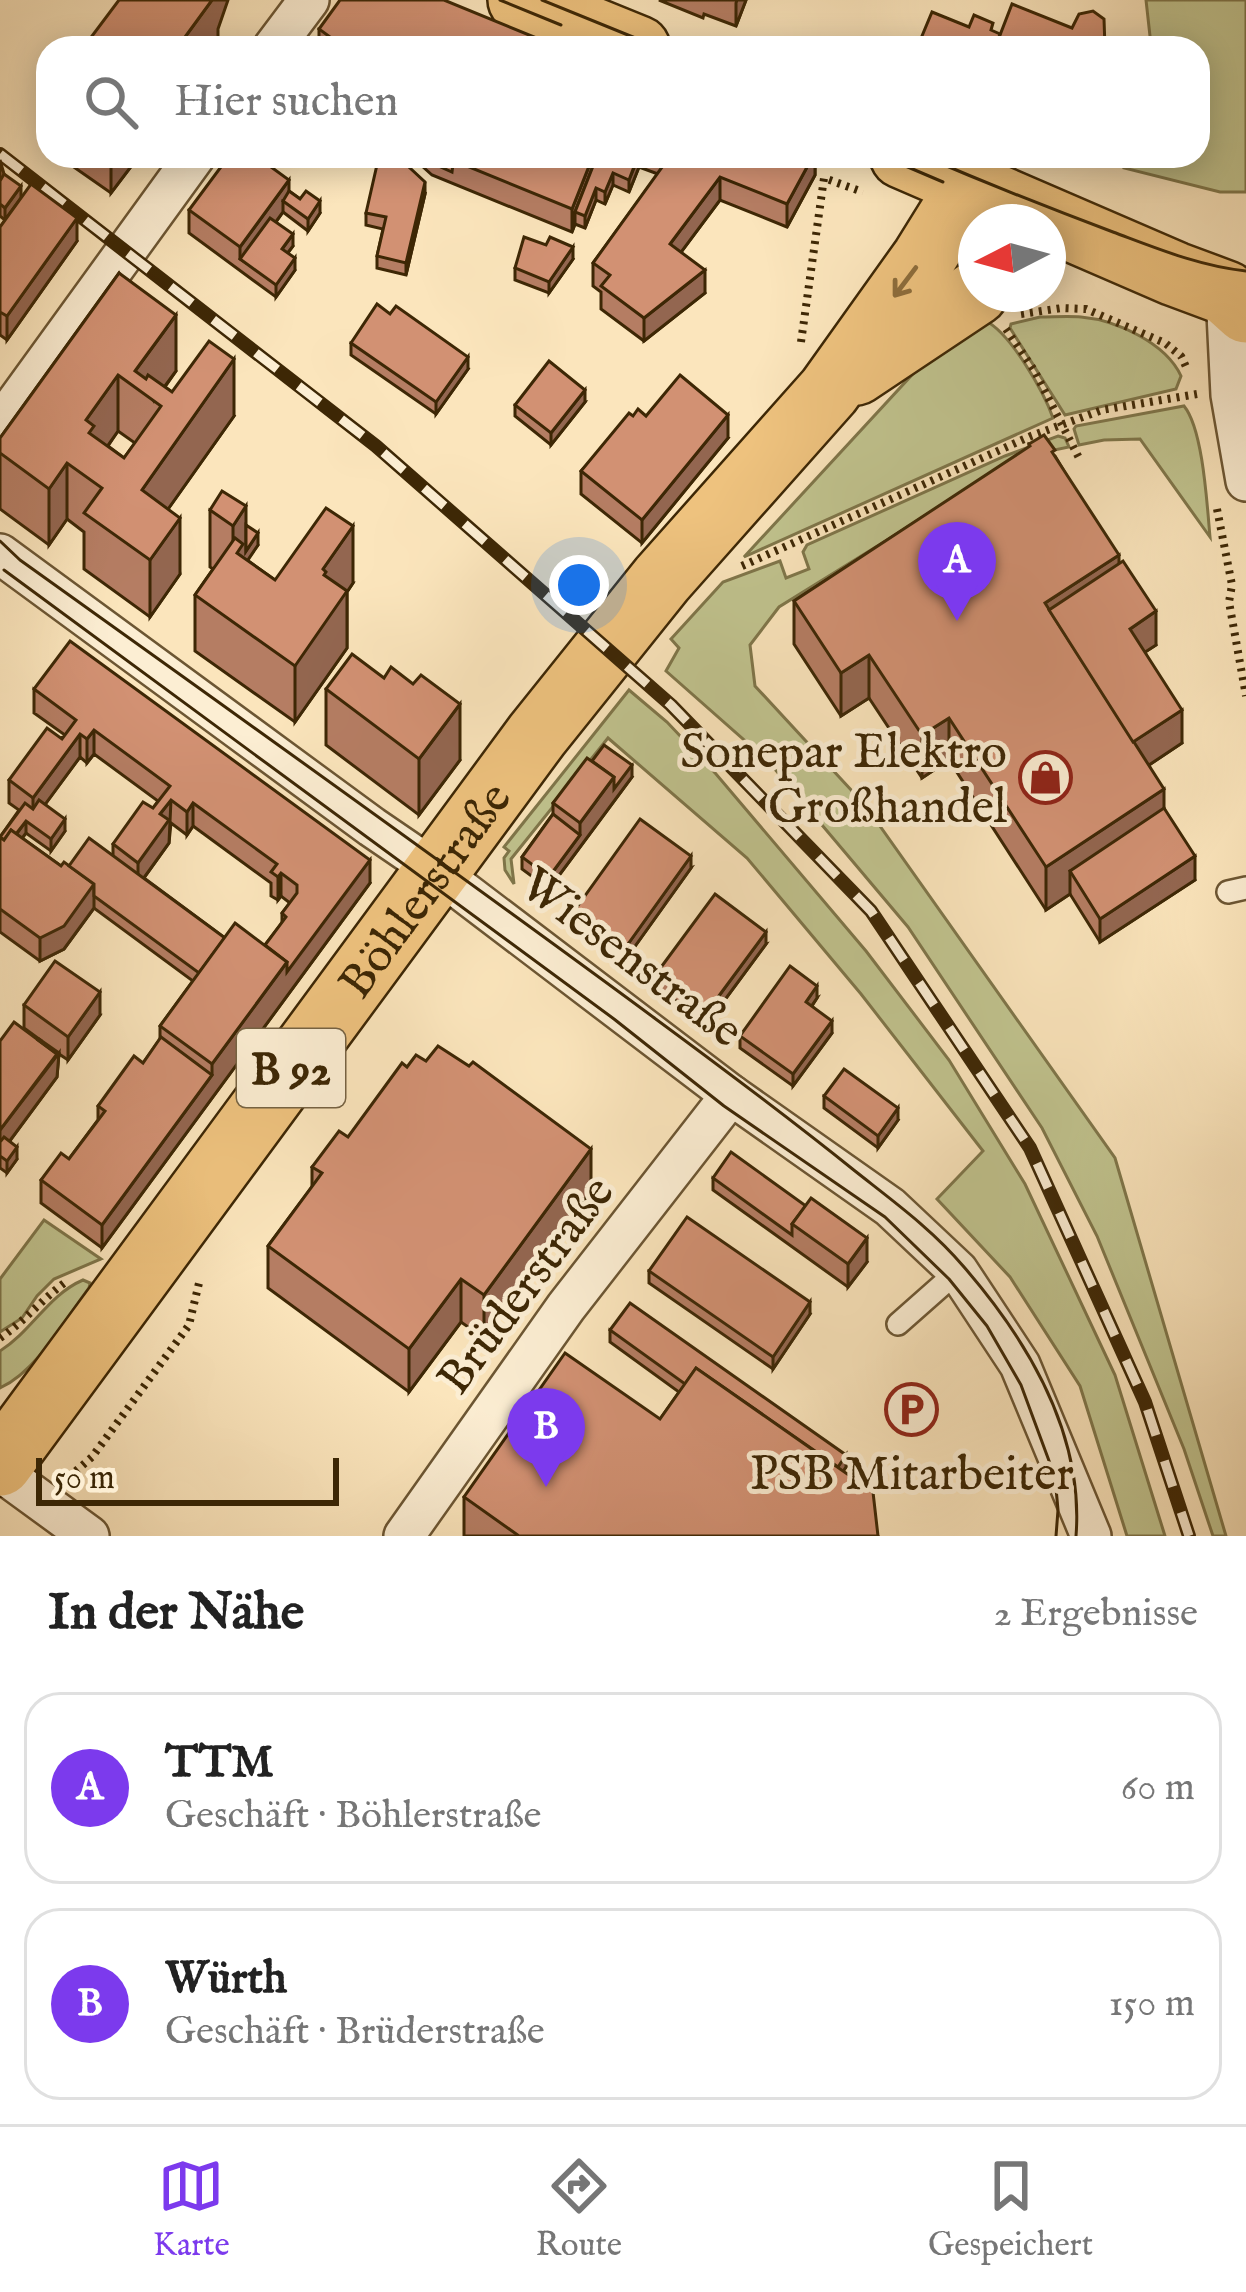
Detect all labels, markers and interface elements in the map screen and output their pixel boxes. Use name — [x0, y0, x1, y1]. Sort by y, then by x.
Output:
search box — [36, 36, 1210, 168]
icon: search — [78, 69, 144, 135]
text: Hier suchen — [174, 74, 398, 131]
north arrow — [958, 204, 1066, 312]
one-way arrow — [893, 265, 919, 297]
pin: A — [918, 522, 996, 621]
your location — [549, 555, 609, 615]
place label: Sonepar Elektro Großhandel — [680, 724, 1008, 839]
shop icon: Sonepar Elektro Großhandel — [1018, 750, 1074, 806]
street label: Böhlerstraße — [327, 771, 526, 1012]
street label: Wiesenstraße — [507, 856, 754, 1062]
road number: B 92 — [237, 1029, 345, 1107]
street label: Brüderstraße — [426, 1165, 629, 1407]
parking icon: PSB Mitarbeiter — [884, 1381, 940, 1437]
pin: B — [507, 1388, 585, 1487]
place label: PSB Mitarbeiter — [750, 1446, 1074, 1506]
scale bar — [36, 1452, 339, 1505]
text: 50 m — [54, 1458, 115, 1500]
text: In der Nähe — [48, 1582, 304, 1647]
text: 2 Ergebnisse — [994, 1590, 1198, 1639]
text: TTM — [165, 1735, 274, 1792]
text: A — [77, 1764, 103, 1813]
text: 60 m — [1121, 1764, 1195, 1813]
text: Geschäft · Böhlerstraße — [165, 1792, 542, 1841]
text: Würth — [165, 1951, 287, 2008]
text: B — [77, 1980, 103, 2029]
text: 150 m — [1109, 1980, 1195, 2029]
text: Geschäft · Brüderstraße — [165, 2008, 545, 2057]
tab: Karte — [153, 2153, 230, 2267]
tab: Route — [536, 2153, 622, 2267]
tab: Gespeichert — [928, 2153, 1093, 2267]

